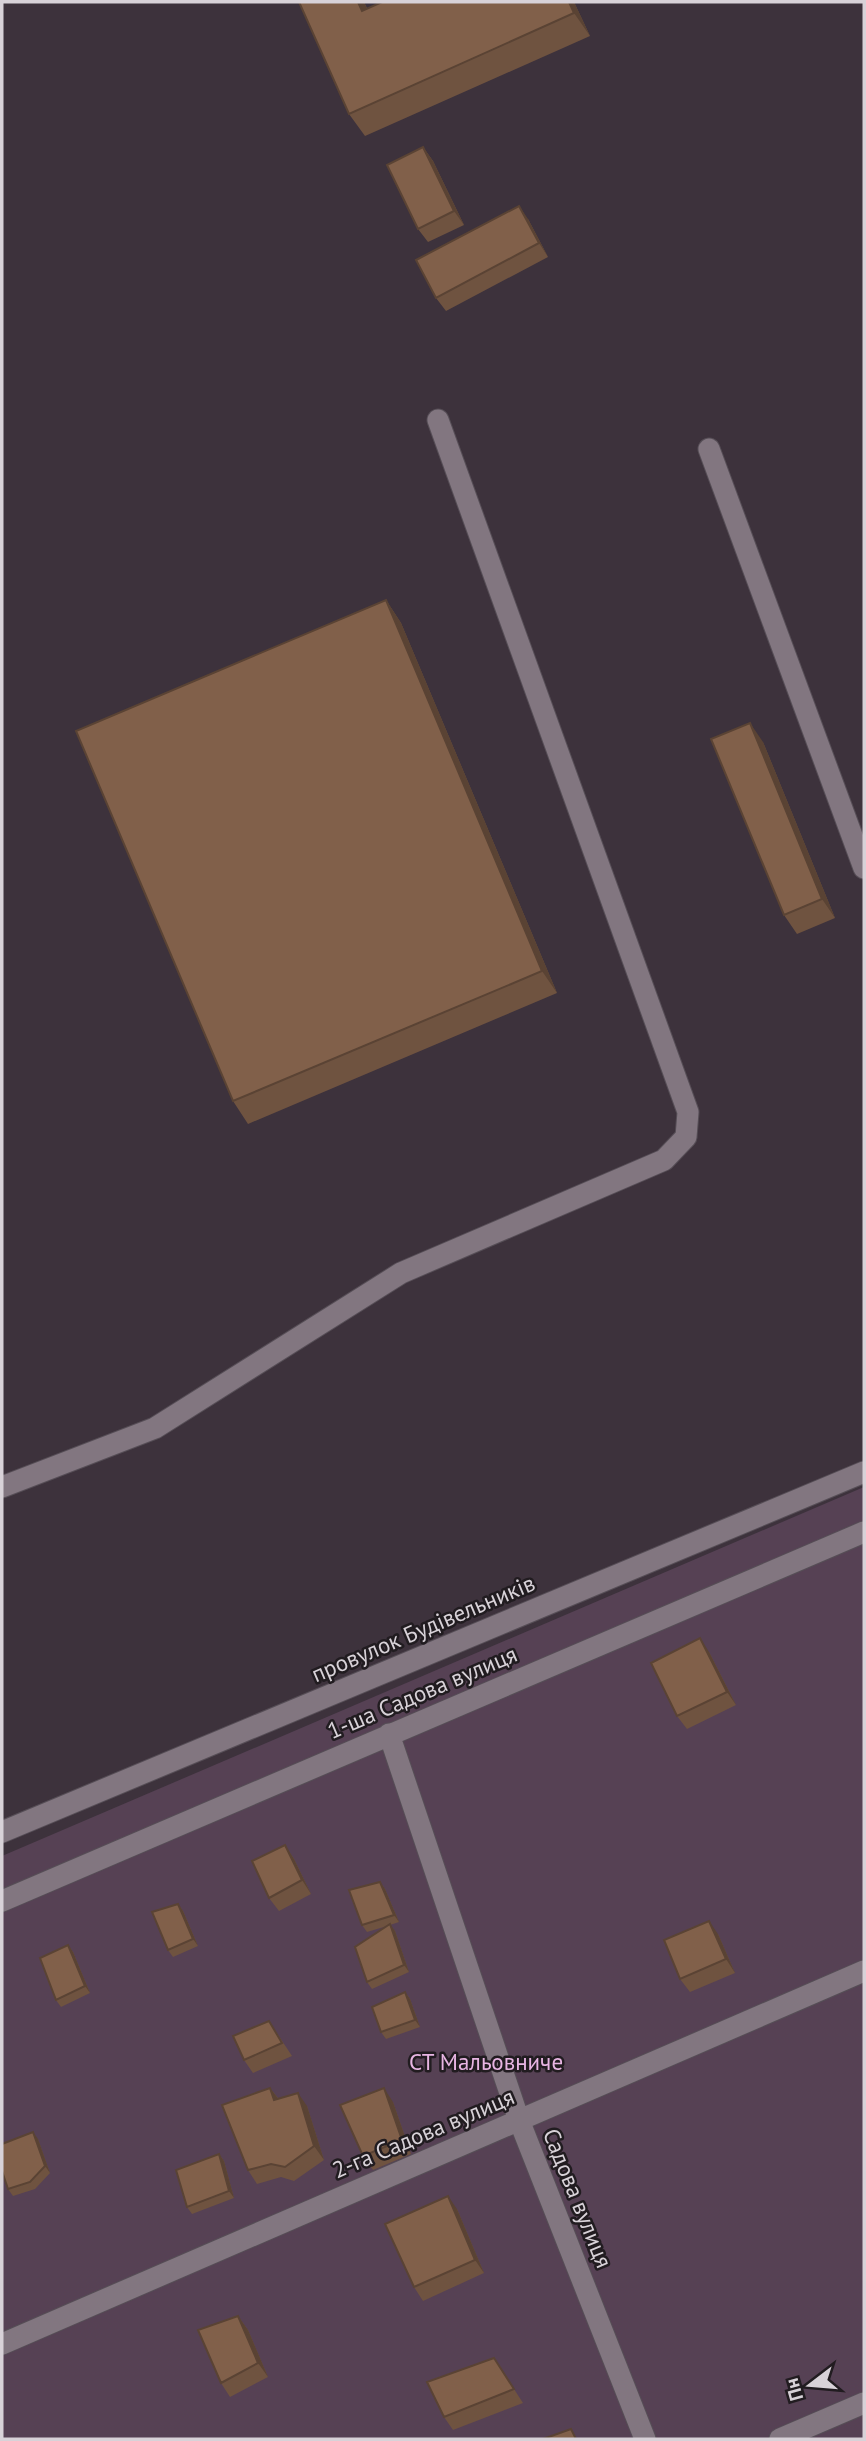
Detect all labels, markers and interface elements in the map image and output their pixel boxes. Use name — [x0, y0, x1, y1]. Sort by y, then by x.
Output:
street label: провулок Будівельників — [307, 1568, 539, 1688]
street label: 1-ша Садова вулиця — [323, 1639, 521, 1745]
park label: СТ Мальовниче — [409, 2047, 563, 2076]
street label: 2-га Садова вулиця — [328, 2082, 518, 2184]
street label: Садова вулиця — [537, 2124, 619, 2272]
north arrow — [775, 2350, 845, 2420]
text: Пн — [779, 2376, 808, 2404]

